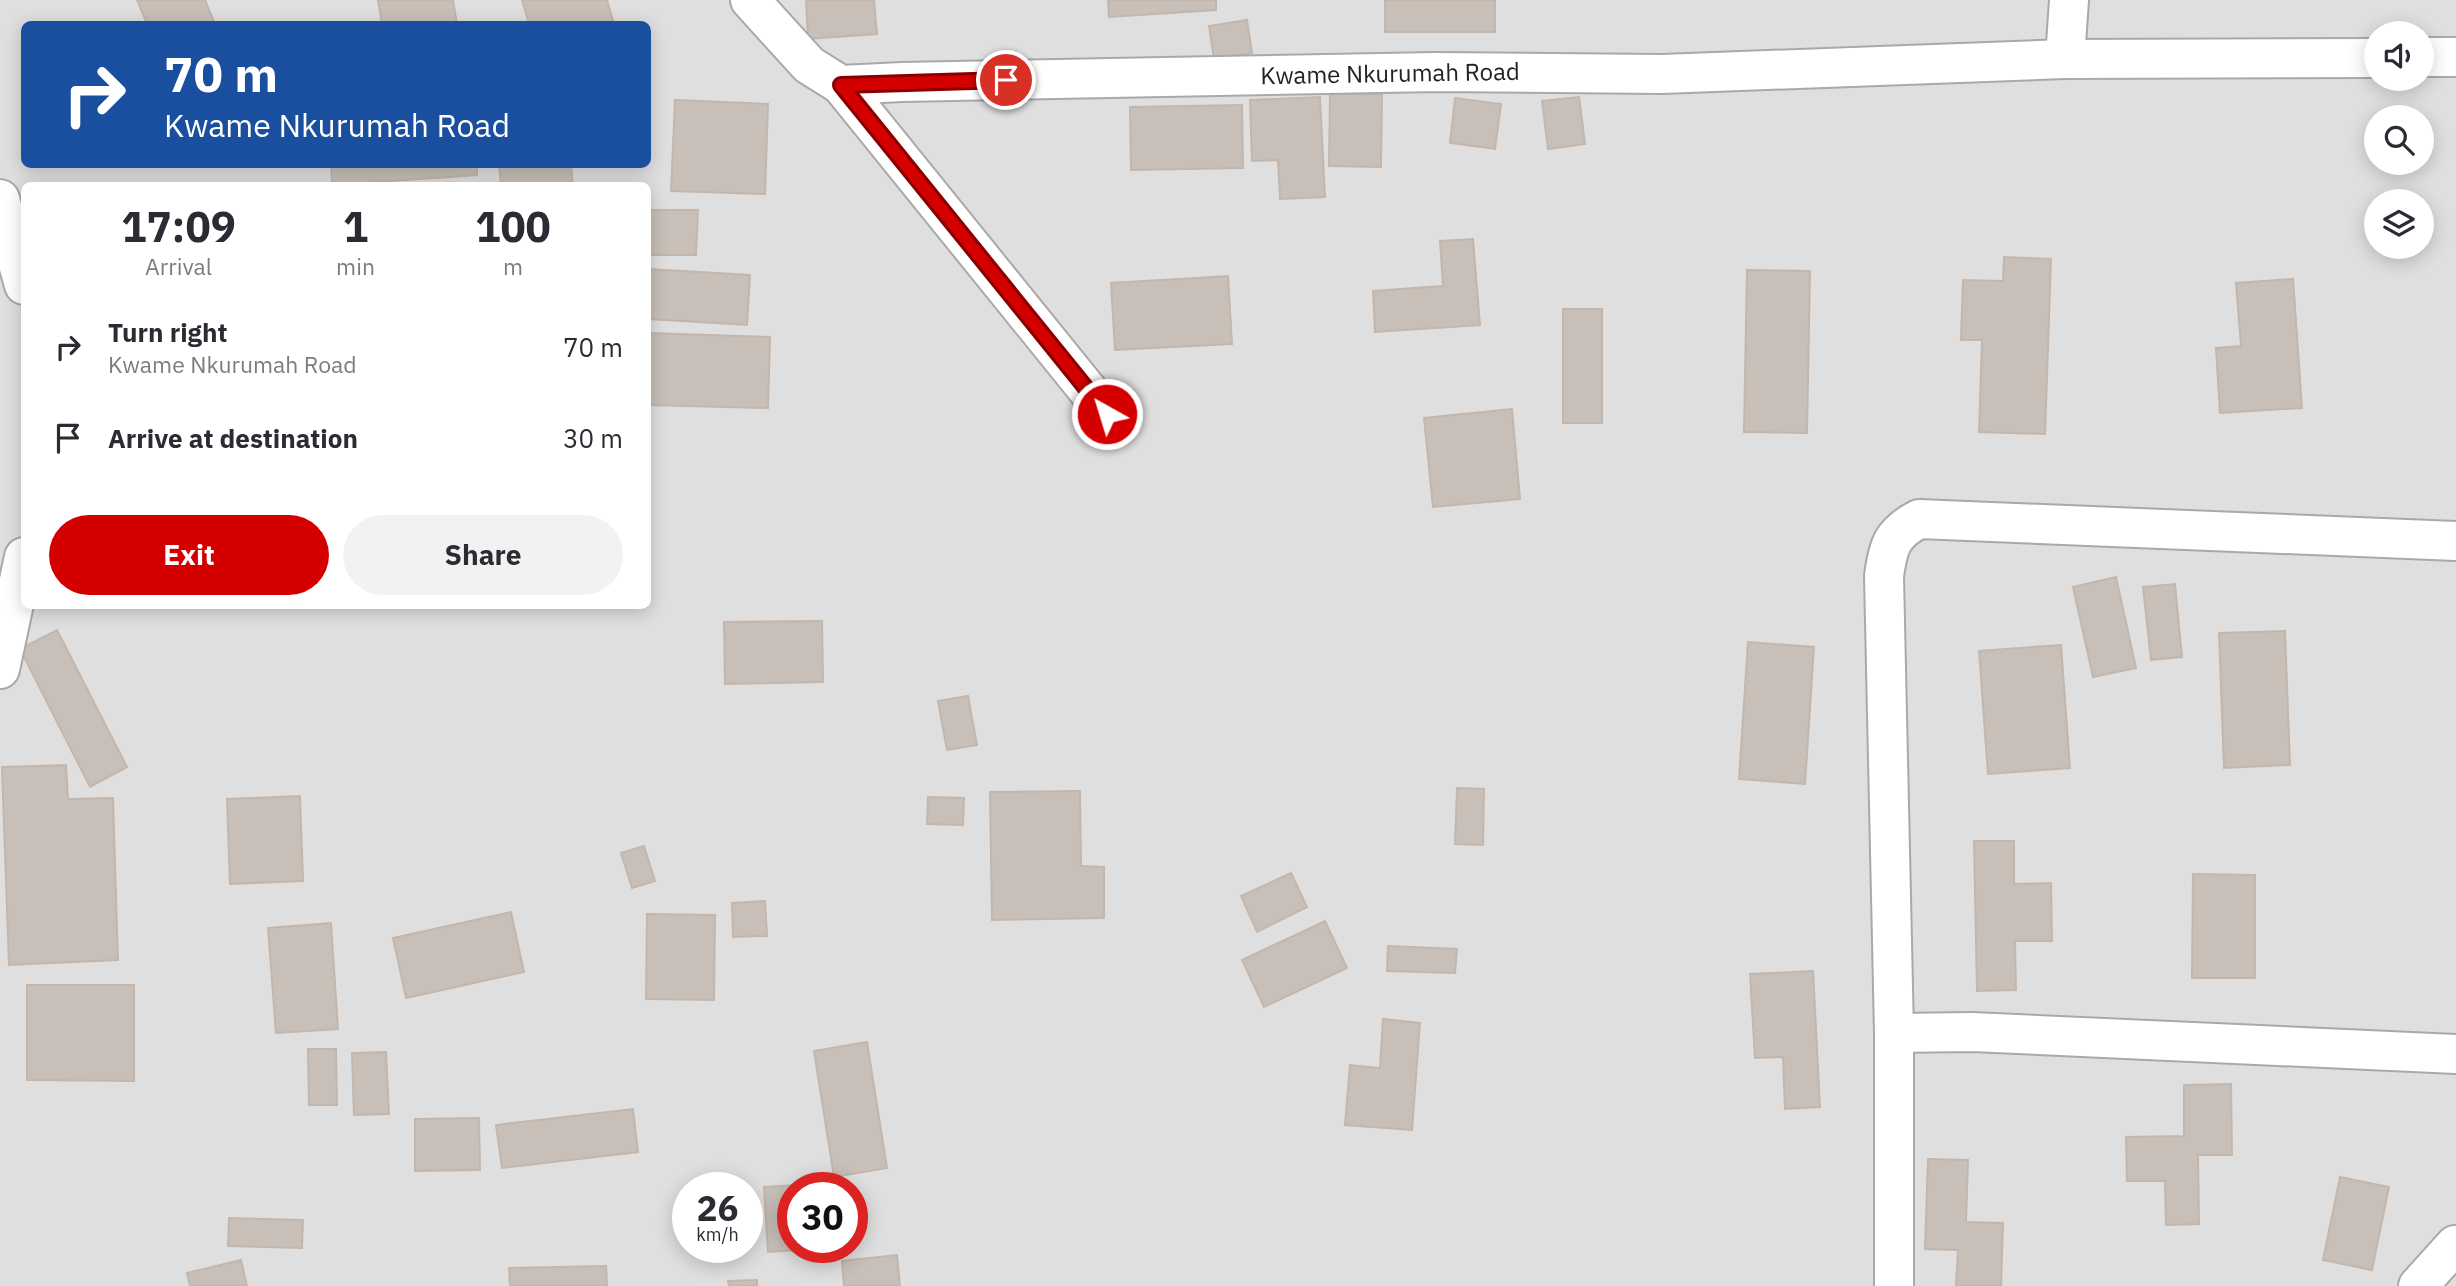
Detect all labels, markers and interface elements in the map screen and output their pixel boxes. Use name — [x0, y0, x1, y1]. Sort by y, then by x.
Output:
map controls — [2364, 21, 2434, 259]
button: sound — [2364, 21, 2434, 91]
text: 70 m — [164, 42, 278, 105]
icon: right — [49, 49, 140, 140]
pin — [976, 50, 1036, 110]
street label: Kwame Nkurumah Road — [1260, 55, 1520, 91]
icon: arrive — [987, 61, 1025, 99]
text: Kwame Nkurumah Road — [164, 104, 510, 146]
button: search — [2364, 105, 2434, 175]
button: layers — [2364, 189, 2434, 259]
text: 17:09 — [121, 199, 236, 254]
text: 1 — [343, 199, 368, 254]
text: 100 — [475, 199, 551, 254]
text: Arrival — [145, 251, 212, 281]
text: min — [336, 251, 375, 281]
text: m — [503, 251, 523, 281]
text: Turn right — [108, 315, 227, 349]
icon: right — [49, 328, 87, 366]
text: 70 m — [563, 330, 623, 364]
text: Kwame Nkurumah Road — [108, 349, 357, 379]
position arrow — [1070, 377, 1144, 451]
icon: arrive — [49, 419, 87, 457]
text: Arrive at destination — [108, 421, 358, 455]
text: 30 m — [563, 421, 623, 455]
button: Exit — [49, 515, 329, 595]
button: Share — [343, 515, 623, 595]
speed limit sign: 30 — [777, 1172, 868, 1263]
text: 26 — [696, 1185, 739, 1231]
text: km/h — [696, 1223, 739, 1246]

